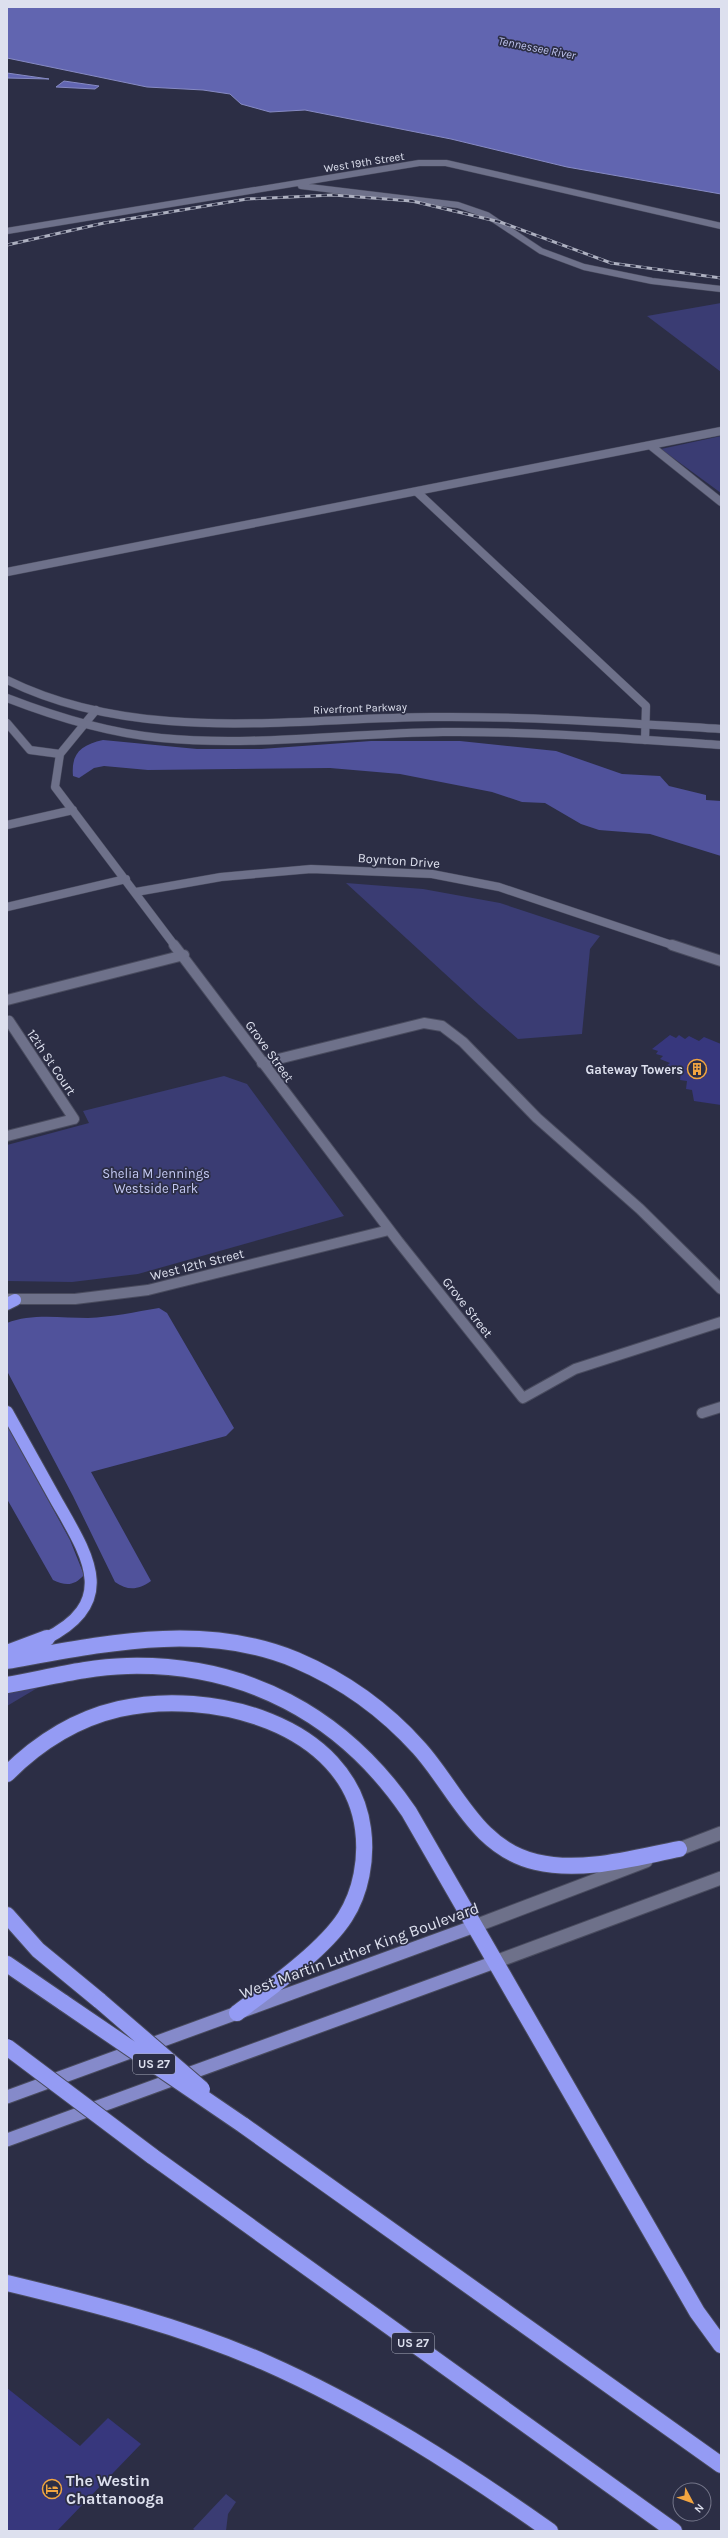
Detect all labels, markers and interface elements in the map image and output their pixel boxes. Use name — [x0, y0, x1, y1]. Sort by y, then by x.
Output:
water label: Tennessee River — [497, 34, 578, 63]
street label: West 19th Street — [323, 150, 405, 175]
street label: Riverfront Parkway — [313, 700, 407, 717]
street label: Boynton Drive — [357, 850, 441, 871]
street label: Grove Street — [242, 1018, 297, 1085]
street label: 12th St Court — [24, 1027, 79, 1098]
building icon: Gateway Towers — [686, 1058, 708, 1080]
place label: Gateway Towers — [585, 1062, 683, 1077]
park label: Shelia M Jennings Westside Park — [102, 1166, 210, 1196]
street label: West 12th Street — [149, 1246, 246, 1283]
street label: Grove Street — [439, 1274, 496, 1340]
street label: West Martin Luther King Boulevard — [237, 1898, 481, 2003]
road number: US 27 — [133, 2054, 175, 2074]
road number: US 27 — [392, 2333, 434, 2353]
place label: The Westin Chattanooga — [66, 2471, 164, 2508]
hotel icon: The Westin Chattanooga — [41, 2478, 63, 2500]
north arrow — [672, 2482, 712, 2522]
text: N — [692, 2501, 707, 2515]

